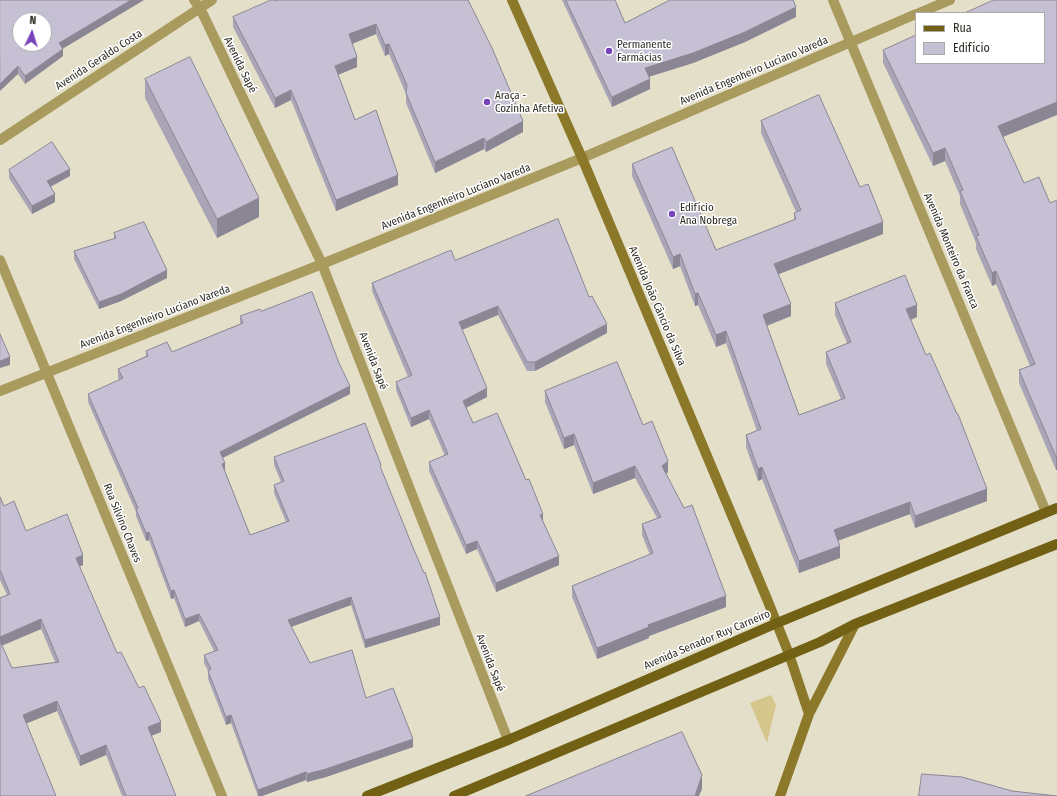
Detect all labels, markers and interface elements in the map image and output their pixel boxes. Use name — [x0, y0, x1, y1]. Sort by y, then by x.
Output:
north arrow — [12, 12, 52, 52]
legend — [915, 12, 1045, 64]
text: N — [29, 14, 37, 27]
text: Rua — [953, 21, 972, 35]
street label: Avenida Geraldo Costa — [53, 27, 145, 93]
street label: Avenida Engenheiro Luciano Vareda — [678, 34, 830, 108]
street label: Avenida Sapé — [221, 35, 259, 95]
place label: Permanente Farmácias — [617, 38, 671, 64]
text: Edifício — [953, 41, 990, 55]
marker: Permanente Farmácias — [604, 46, 614, 56]
place label: Araça - Cozinha Afetiva — [495, 89, 564, 115]
marker: Araça - Cozinha Afetiva — [482, 97, 492, 107]
street label: Avenida Engenheiro Luciano Vareda — [379, 161, 533, 233]
street label: Avenida Monteiro da Franca — [921, 191, 981, 311]
place label: Edifício Ana Nobrega — [680, 201, 737, 227]
marker: Edifício Ana Nobrega — [667, 209, 677, 219]
street label: Avenida João Câncio da Silva — [626, 244, 688, 368]
street label: Avenida Engenheiro Luciano Vareda — [78, 282, 232, 352]
street label: Avenida Sapé — [356, 330, 390, 392]
street label: Rua Silvino Chaves — [100, 482, 144, 564]
street label: Avenida Senador Ruy Carneiro — [642, 607, 772, 673]
street label: Avenida Sapé — [473, 632, 507, 694]

